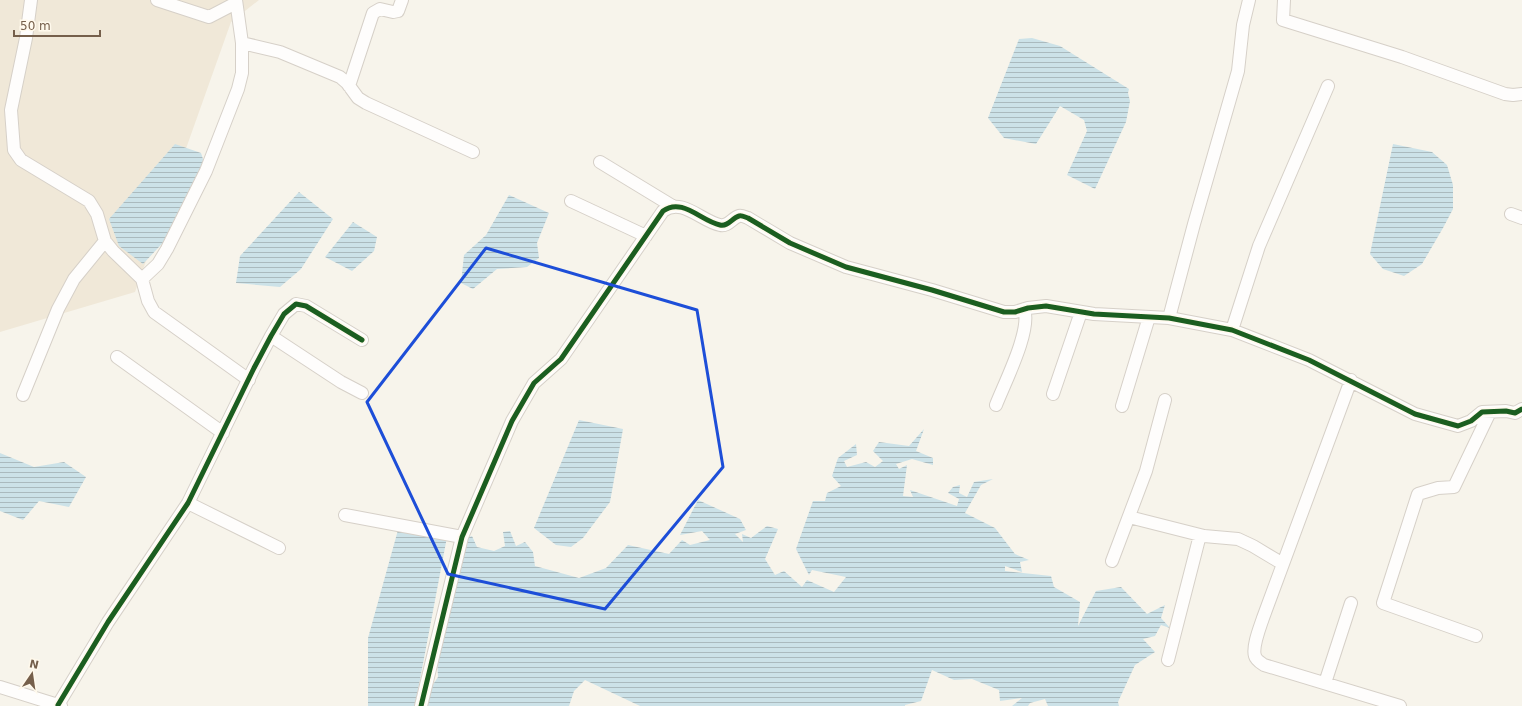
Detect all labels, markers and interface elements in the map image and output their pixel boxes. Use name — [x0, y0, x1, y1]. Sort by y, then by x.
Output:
scale bar — [14, 12, 100, 38]
text: 50 m — [20, 19, 51, 33]
north arrow — [12, 654, 52, 694]
text: N — [28, 657, 40, 672]

